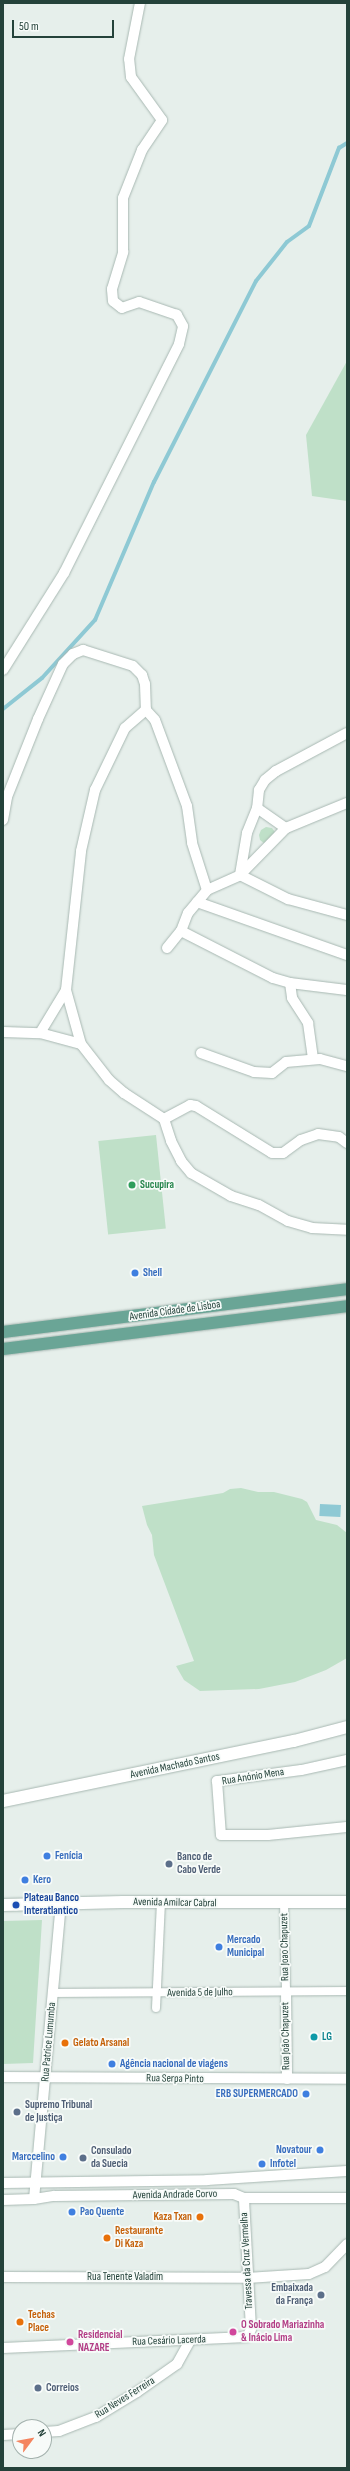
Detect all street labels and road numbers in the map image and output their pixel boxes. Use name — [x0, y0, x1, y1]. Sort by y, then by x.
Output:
street label: Avenida Cidade de Lisboa — [129, 1298, 221, 1324]
street label: Avenida Machado Santos — [129, 1750, 221, 1782]
street label: Rua Anónio Mena — [221, 1766, 285, 1788]
street label: Avenida Amilcar Cabral — [133, 1896, 217, 1910]
street label: Rua Joao Chapuzet — [278, 1913, 292, 1981]
street label: Avenida 5 de Julho — [167, 1986, 233, 2000]
street label: Rua Patrice Lumumba — [39, 2002, 59, 2082]
street label: Rua João Chapuzet — [279, 2002, 293, 2070]
street label: Rua Serpa Pinto — [146, 2072, 204, 2086]
street label: Avenida Andrade Corvo — [133, 2188, 217, 2202]
street label: Travessa da Cruz Vermelha — [238, 2212, 256, 2310]
street label: Rua Tenente Valadim — [87, 2270, 163, 2284]
street label: Rua Cesário Lacerda — [132, 2333, 206, 2349]
street label: Rua Neves Ferreira — [93, 2374, 157, 2422]

